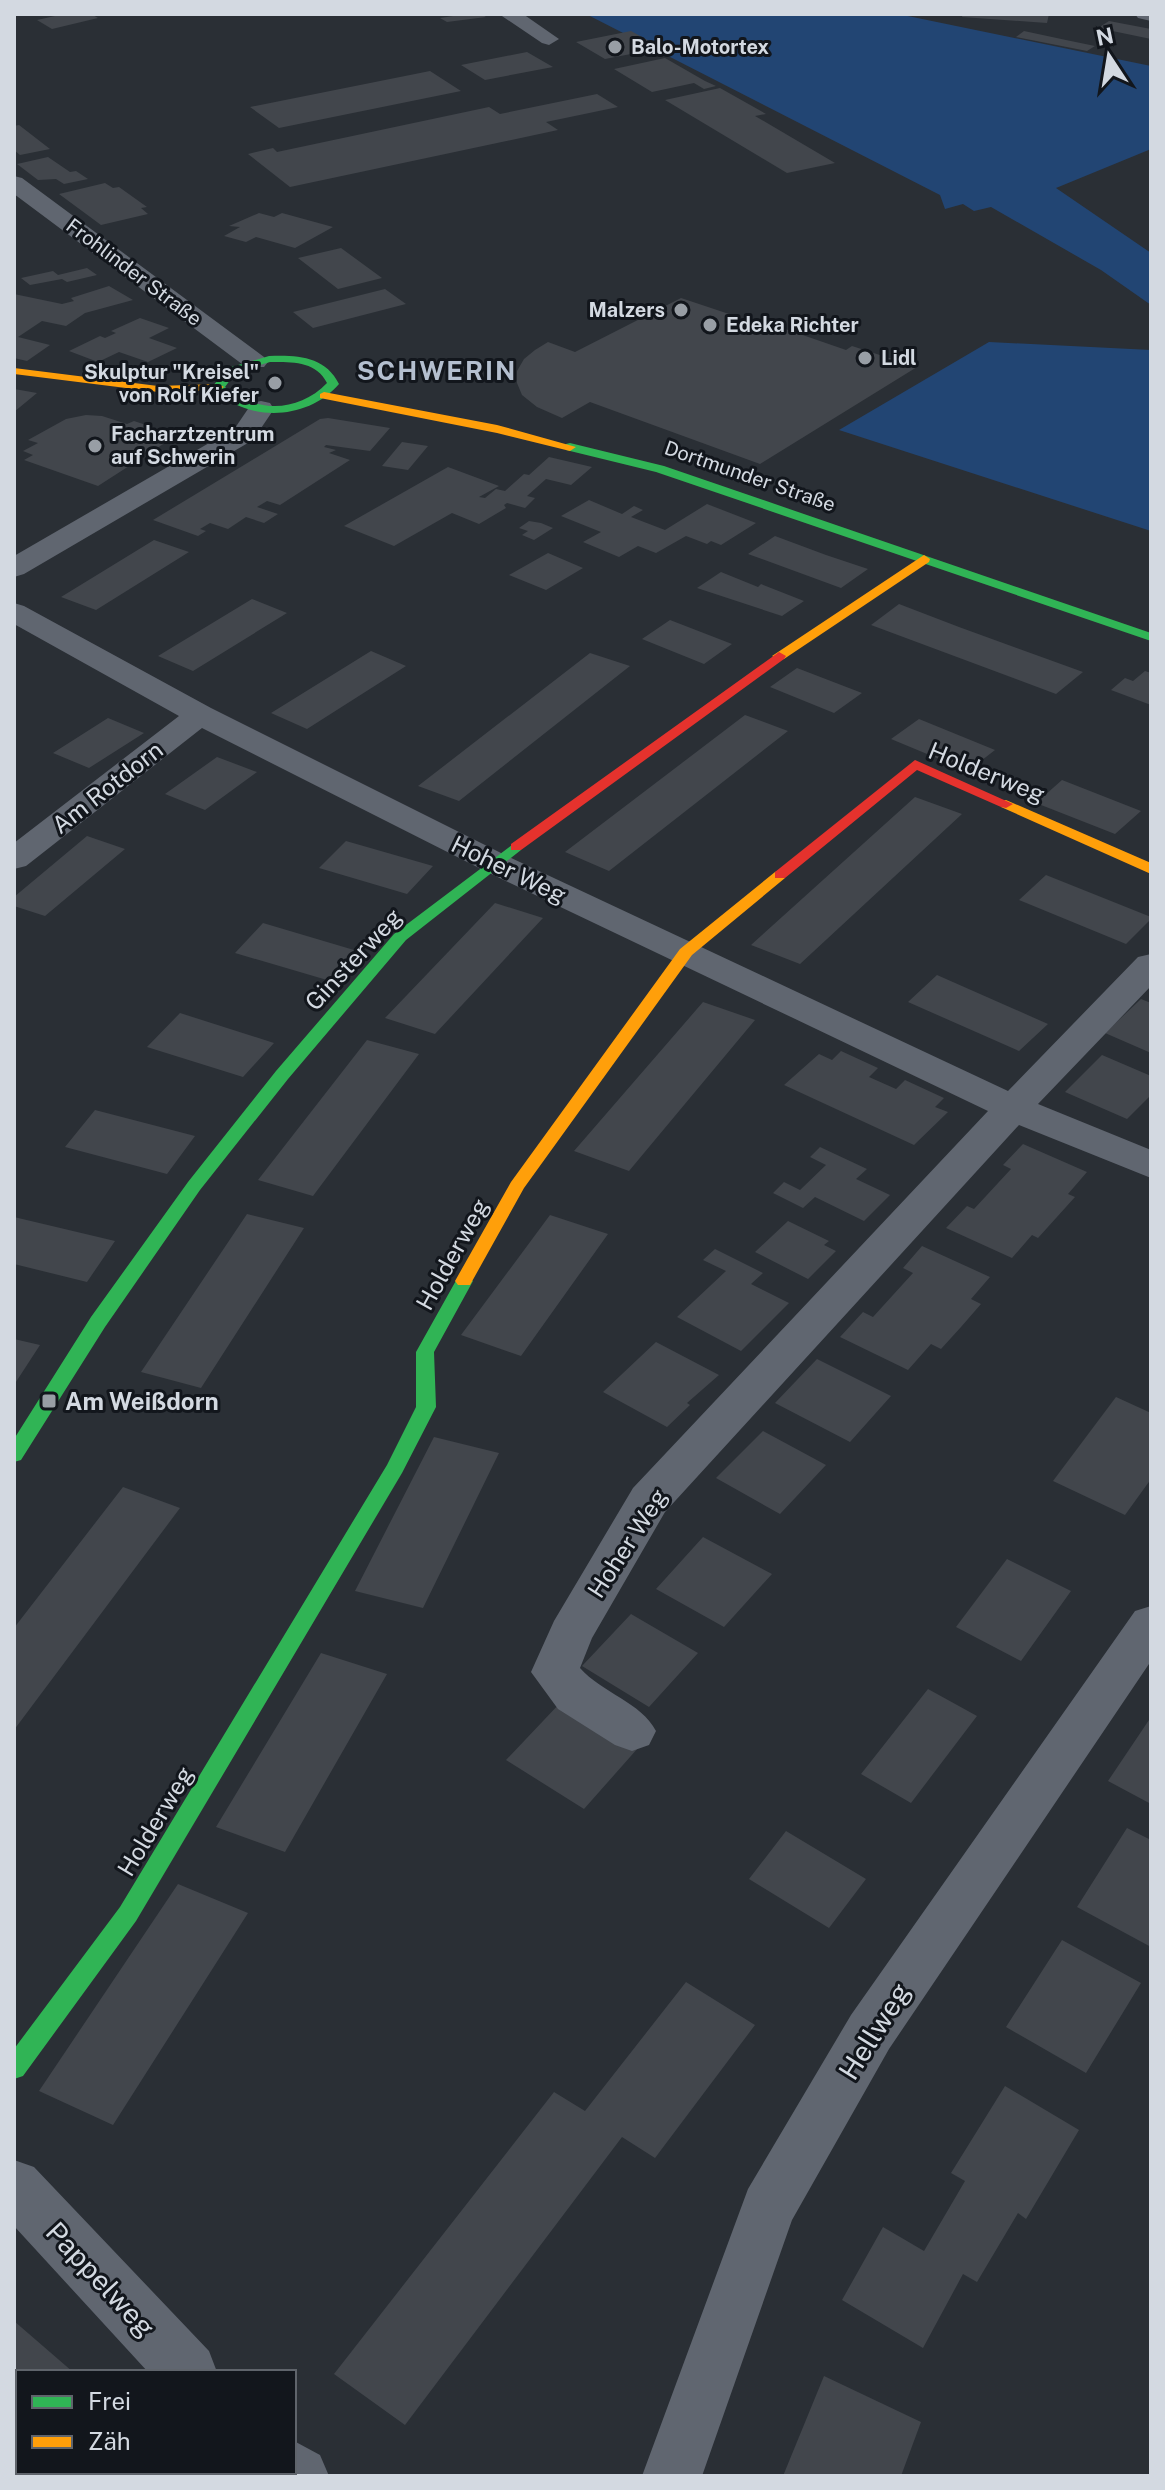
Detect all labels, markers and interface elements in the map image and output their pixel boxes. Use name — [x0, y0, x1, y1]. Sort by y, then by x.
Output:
north arrow — [1069, 16, 1149, 96]
text: N — [1094, 22, 1116, 51]
place label: Balo-Motortex — [631, 35, 769, 59]
marker: Balo-Motortex — [606, 38, 624, 56]
street label: Frohlinder Straße — [62, 213, 206, 331]
place label: Malzers — [589, 298, 665, 322]
marker: Malzers — [672, 301, 690, 319]
place label: Edeka Richter — [726, 313, 859, 337]
marker: Edeka Richter — [701, 316, 719, 334]
place label: Lidl — [881, 346, 917, 370]
marker: Lidl — [856, 349, 874, 367]
district label: SCHWERIN — [357, 355, 517, 386]
place label: Skulptur "Kreisel" von Rolf Kiefer — [84, 360, 259, 407]
marker: Skulptur "Kreisel" von Rolf Kiefer — [266, 374, 284, 392]
place label: Facharztzentrum auf Schwerin — [111, 422, 274, 469]
street label: Dortmunder Straße — [661, 435, 839, 517]
marker: Facharztzentrum auf Schwerin — [86, 437, 104, 455]
street label: Am Rotdorn — [46, 735, 168, 839]
street label: Holderweg — [925, 736, 1049, 808]
street label: Hoher Weg — [447, 829, 571, 909]
street label: Ginsterweg — [299, 902, 407, 1016]
street label: Holderweg — [410, 1193, 494, 1315]
place label: Am Weißdorn — [65, 1387, 219, 1415]
marker: Am Weißdorn — [40, 1392, 58, 1410]
street label: Hoher Weg — [581, 1483, 673, 1603]
street label: Holderweg — [111, 1761, 199, 1881]
street label: Hellweg — [831, 1977, 917, 2085]
street label: Pappelweg — [40, 2215, 162, 2343]
legend — [16, 2370, 296, 2474]
text: Frei — [88, 2387, 131, 2415]
text: Zäh — [88, 2427, 131, 2455]

